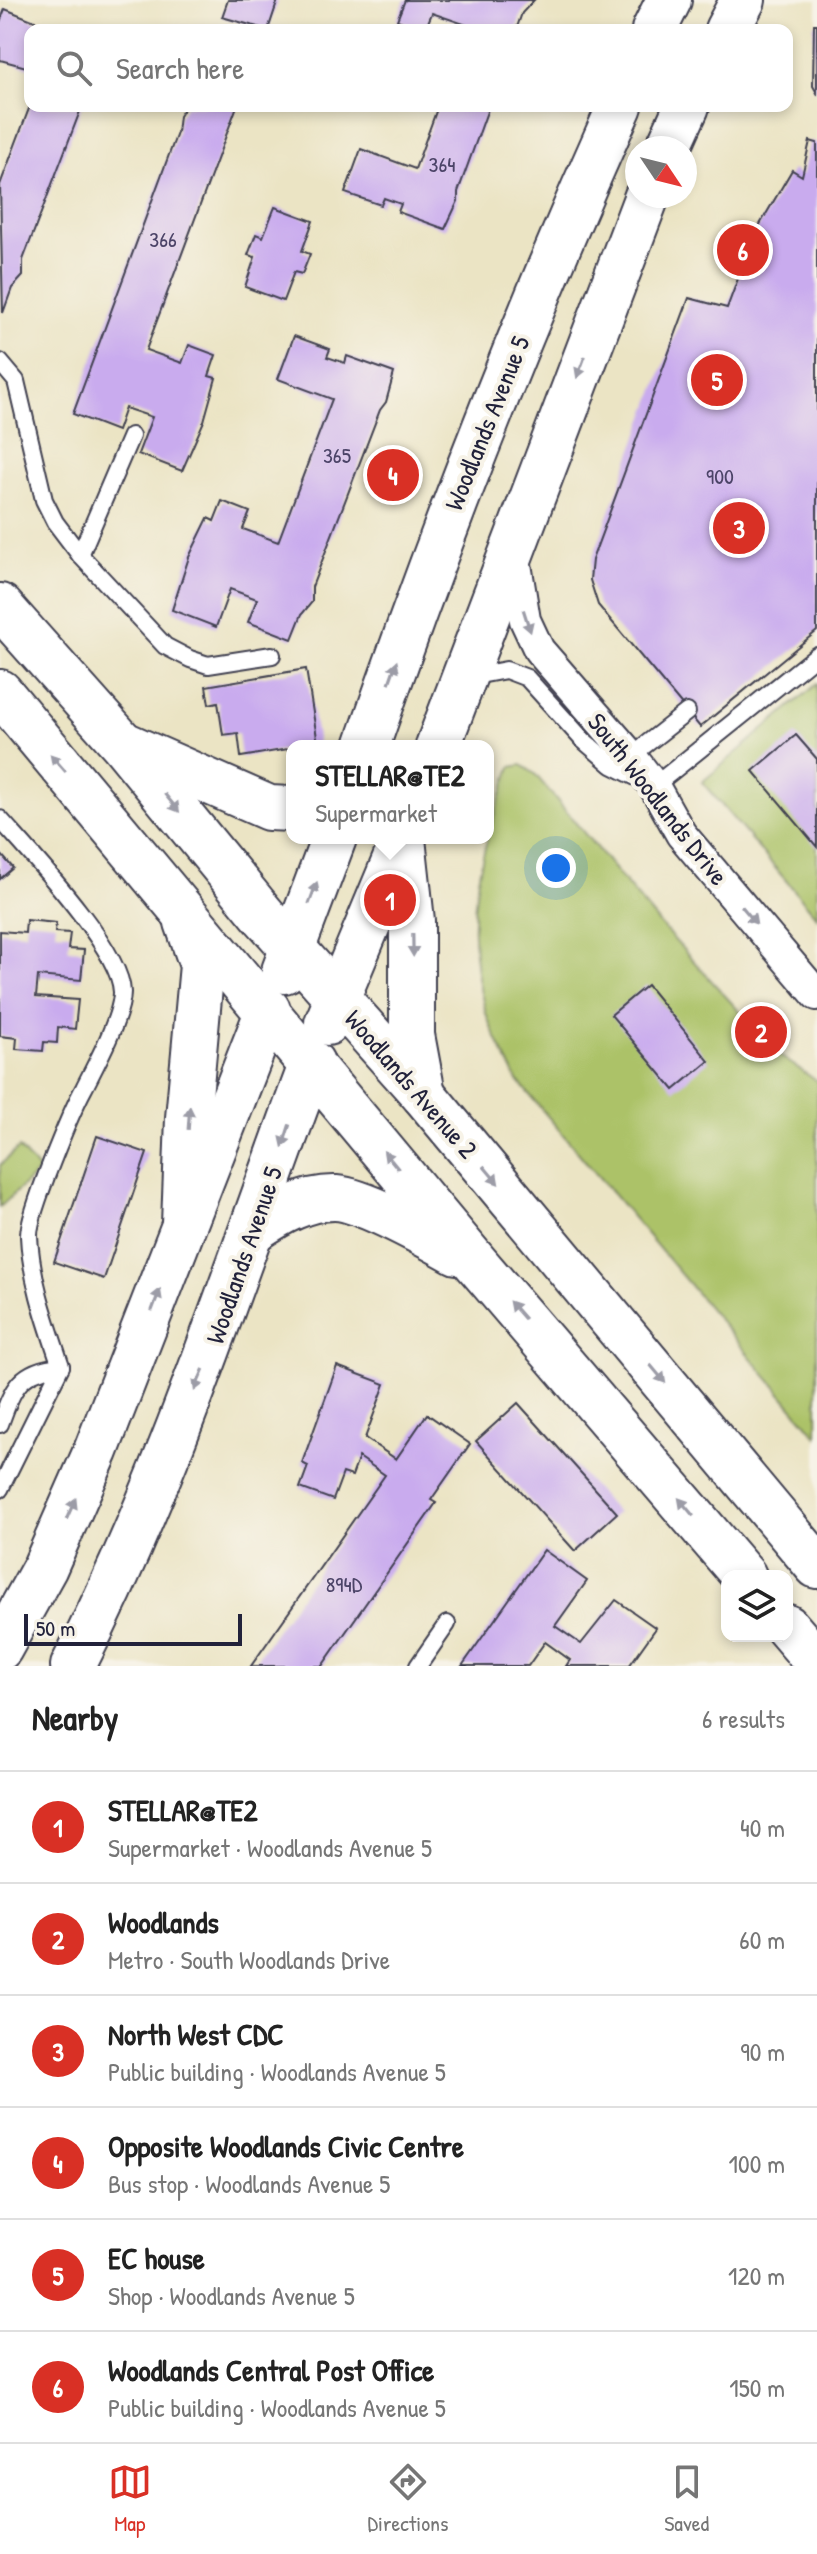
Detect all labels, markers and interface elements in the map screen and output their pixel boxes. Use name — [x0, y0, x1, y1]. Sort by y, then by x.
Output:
search box — [24, 24, 793, 112]
icon: search — [52, 46, 96, 90]
text: Search here — [116, 48, 244, 88]
north arrow — [625, 136, 697, 208]
house number: 364 — [429, 149, 455, 179]
pin: 6 — [717, 220, 769, 280]
house number: 366 — [149, 224, 177, 254]
street label: Woodlands Avenue 5 — [436, 330, 537, 515]
pin: 5 — [691, 350, 743, 410]
one-way arrow — [574, 355, 587, 379]
house number: 365 — [323, 440, 351, 470]
pin: 4 — [367, 445, 419, 505]
house number: 900 — [706, 461, 734, 491]
pin: 3 — [713, 498, 765, 558]
one-way arrow — [521, 609, 534, 633]
one-way arrow — [387, 660, 399, 684]
street label: South Woodlands Drive — [580, 705, 737, 892]
popup — [286, 740, 494, 844]
one-way arrow — [49, 754, 67, 773]
text: STELLAR@TE2 — [315, 755, 465, 795]
one-way arrow — [163, 793, 180, 813]
text: Supermarket — [315, 795, 437, 830]
your location — [536, 848, 576, 888]
pin: 1 — [364, 870, 416, 930]
one-way arrow — [308, 881, 320, 905]
one-way arrow — [740, 905, 757, 925]
one-way arrow — [407, 933, 419, 958]
street label: Woodlands Avenue 2 — [337, 1002, 486, 1165]
pin: 2 — [735, 1002, 787, 1062]
one-way arrow — [183, 1105, 196, 1130]
one-way arrow — [279, 1125, 291, 1149]
one-way arrow — [383, 1149, 400, 1170]
street label: Woodlands Avenue 5 — [197, 1162, 290, 1348]
one-way arrow — [482, 1165, 499, 1185]
one-way arrow — [150, 1288, 163, 1312]
one-way arrow — [509, 1300, 526, 1320]
one-way arrow — [649, 1364, 666, 1384]
one-way arrow — [192, 1369, 205, 1392]
one-way arrow — [64, 1497, 77, 1521]
one-way arrow — [678, 1497, 695, 1517]
house number: 894D — [326, 1569, 363, 1599]
map controls — [721, 1570, 793, 1642]
button: layers — [721, 1570, 793, 1642]
scale bar — [24, 1610, 242, 1646]
text: 50 m — [36, 1613, 75, 1643]
text: Nearby — [32, 1695, 118, 1741]
text: 6 results — [702, 1701, 785, 1736]
text: STELLAR@TE2 — [108, 1790, 258, 1830]
text: 1 — [53, 1810, 63, 1845]
text: 40 m — [740, 1810, 785, 1845]
text: Supermarket · Woodlands Avenue 5 — [108, 1830, 432, 1865]
text: Woodlands — [108, 1902, 219, 1942]
text: 2 — [52, 1922, 64, 1957]
text: 60 m — [739, 1922, 785, 1957]
text: Metro · South Woodlands Drive — [108, 1942, 390, 1977]
text: North West CDC — [108, 2014, 284, 2054]
text: 3 — [52, 2034, 64, 2069]
text: 90 m — [740, 2034, 785, 2069]
text: Public building · Woodlands Avenue 5 — [108, 2054, 446, 2089]
text: Opposite Woodlands Civic Centre — [108, 2126, 464, 2166]
text: 4 — [53, 2146, 63, 2181]
text: 100 m — [729, 2146, 785, 2181]
text: Bus stop · Woodlands Avenue 5 — [108, 2166, 390, 2201]
text: EC house — [108, 2238, 205, 2278]
text: 5 — [53, 2258, 64, 2293]
text: 120 m — [728, 2258, 785, 2293]
text: Shop · Woodlands Avenue 5 — [108, 2278, 355, 2313]
text: Woodlands Central Post Office — [108, 2350, 434, 2390]
text: 6 — [53, 2370, 63, 2405]
text: 150 m — [729, 2370, 785, 2405]
text: Public building · Woodlands Avenue 5 — [108, 2390, 446, 2425]
tab: Map — [108, 2460, 152, 2538]
tab: Directions — [368, 2460, 449, 2538]
tab: Saved — [664, 2460, 709, 2538]

